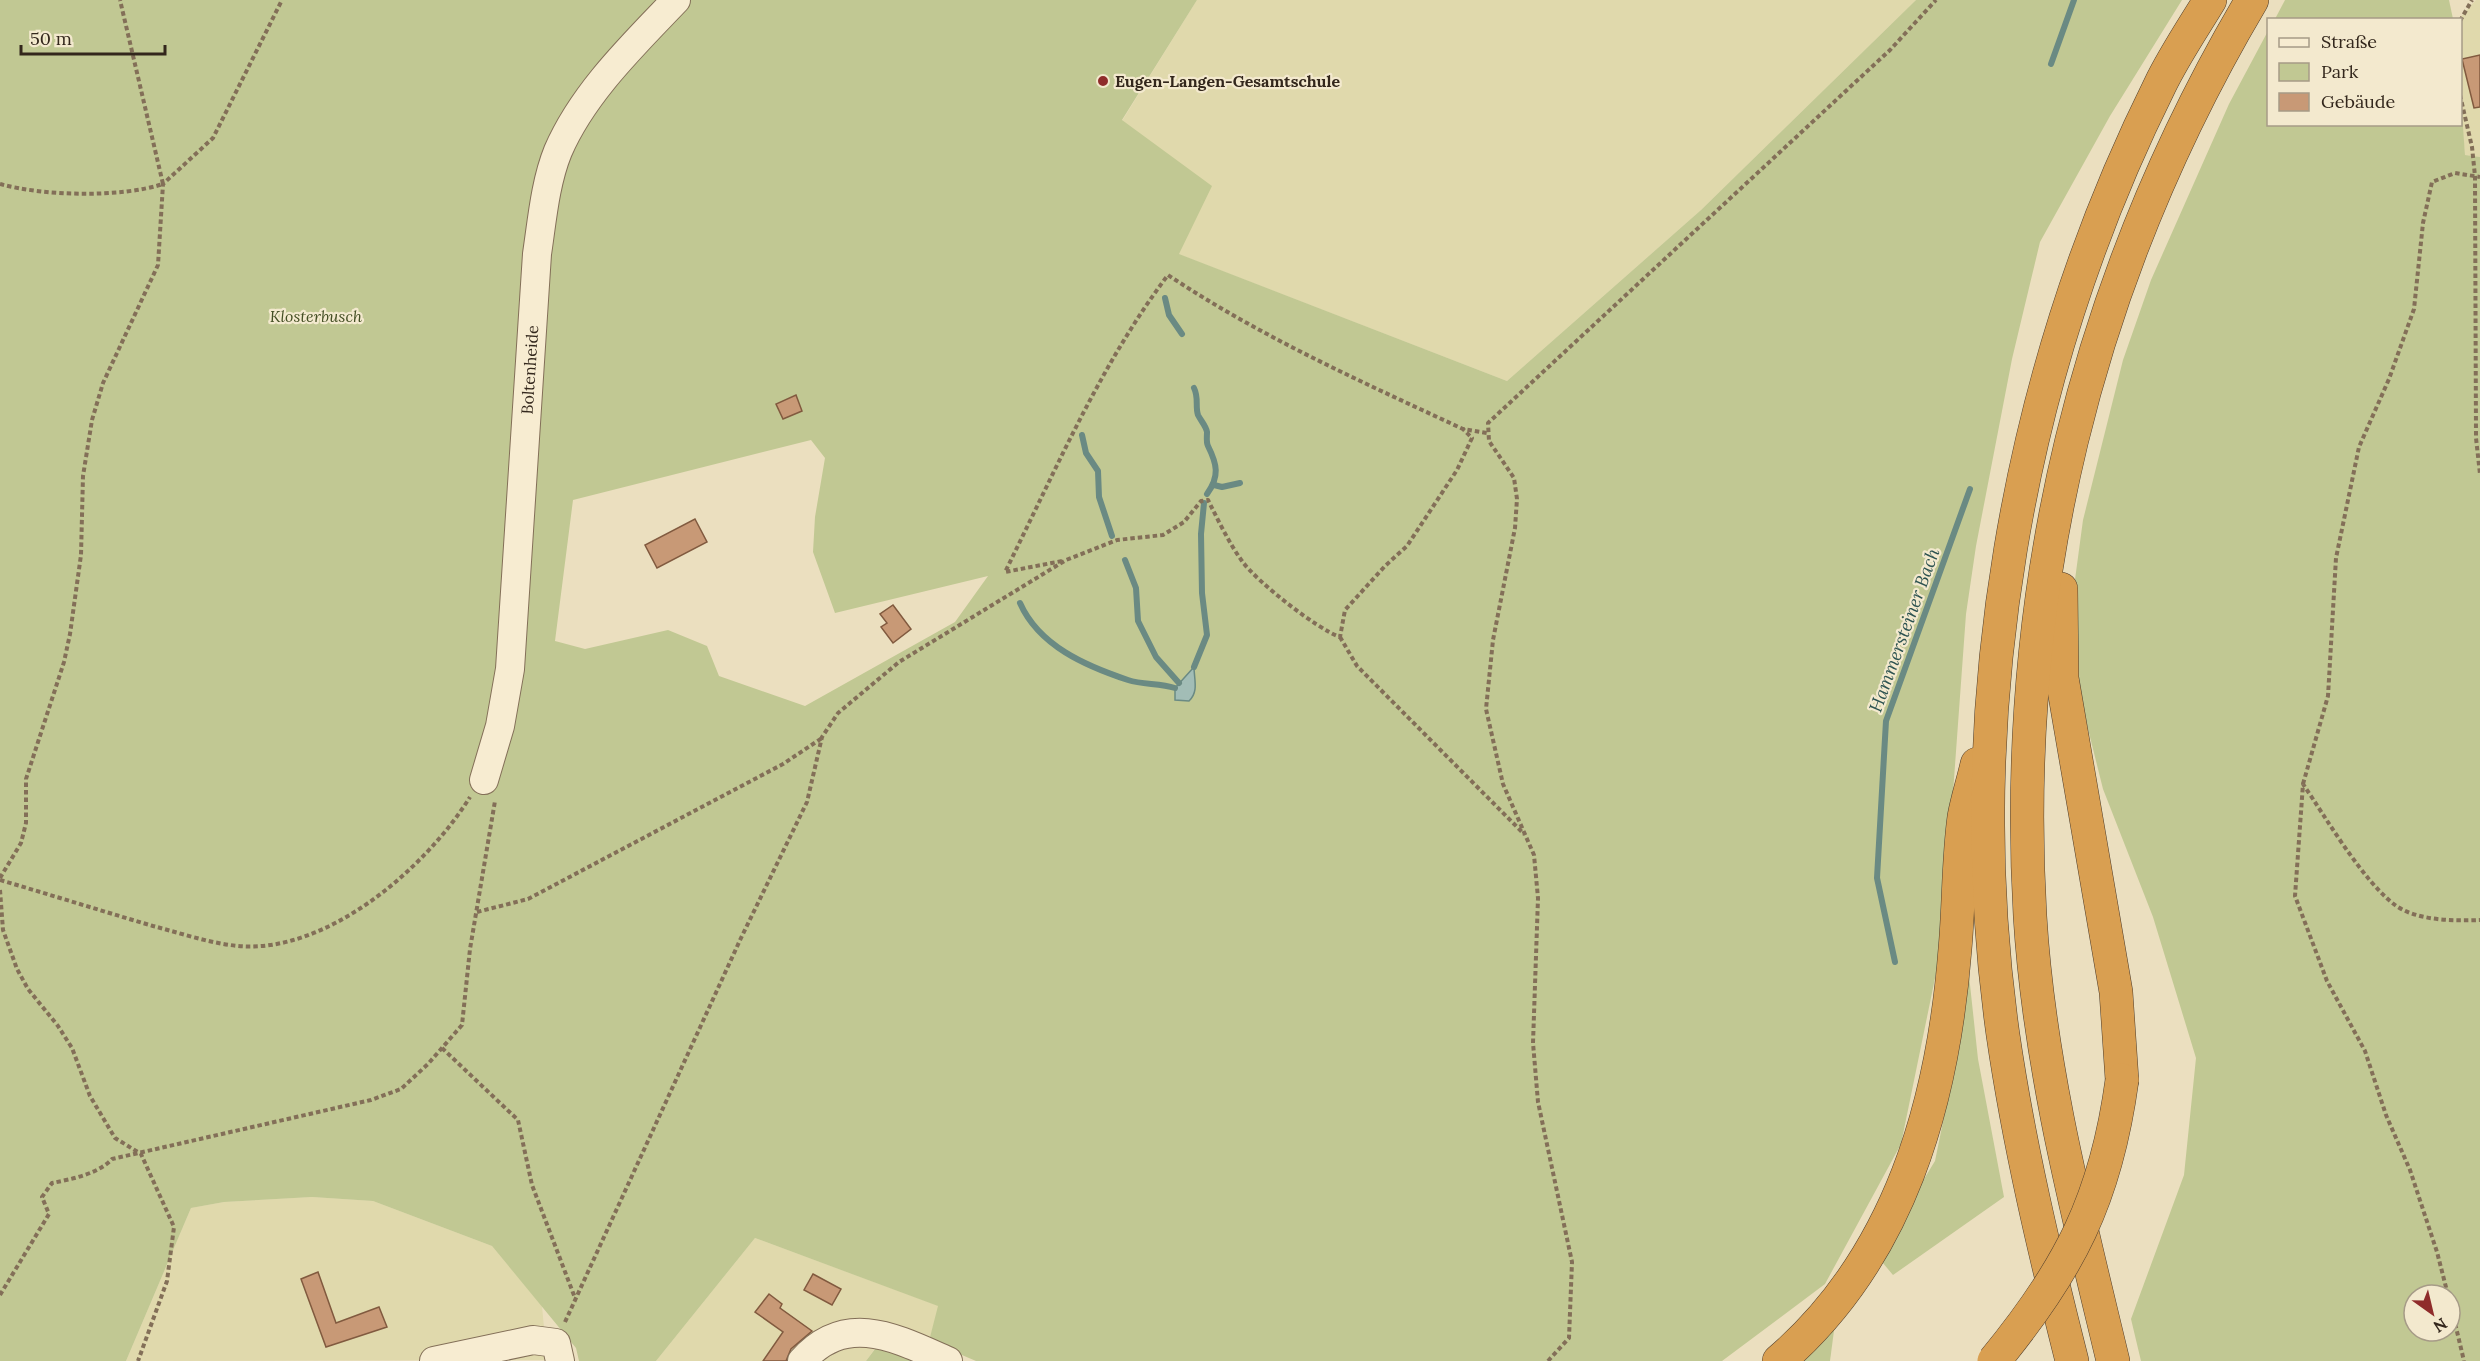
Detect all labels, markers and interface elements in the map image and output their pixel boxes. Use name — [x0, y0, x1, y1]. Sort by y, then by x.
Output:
scale bar — [21, 18, 165, 56]
legend — [2267, 18, 2462, 126]
text: 50 m — [30, 27, 72, 50]
text: Straße — [2321, 30, 2377, 53]
text: Park — [2321, 60, 2359, 83]
place label: Eugen-Langen-Gesamtschule — [1115, 71, 1340, 91]
marker: Eugen-Langen-Gesamtschule — [1096, 74, 1110, 88]
text: Gebäude — [2321, 90, 2396, 113]
park label: Klosterbusch — [270, 306, 362, 326]
street label: Boltenheide — [517, 324, 542, 415]
water label: Hammersteiner Bach — [1864, 544, 1945, 715]
north arrow — [2402, 1283, 2462, 1343]
text: N — [2430, 1314, 2451, 1337]

